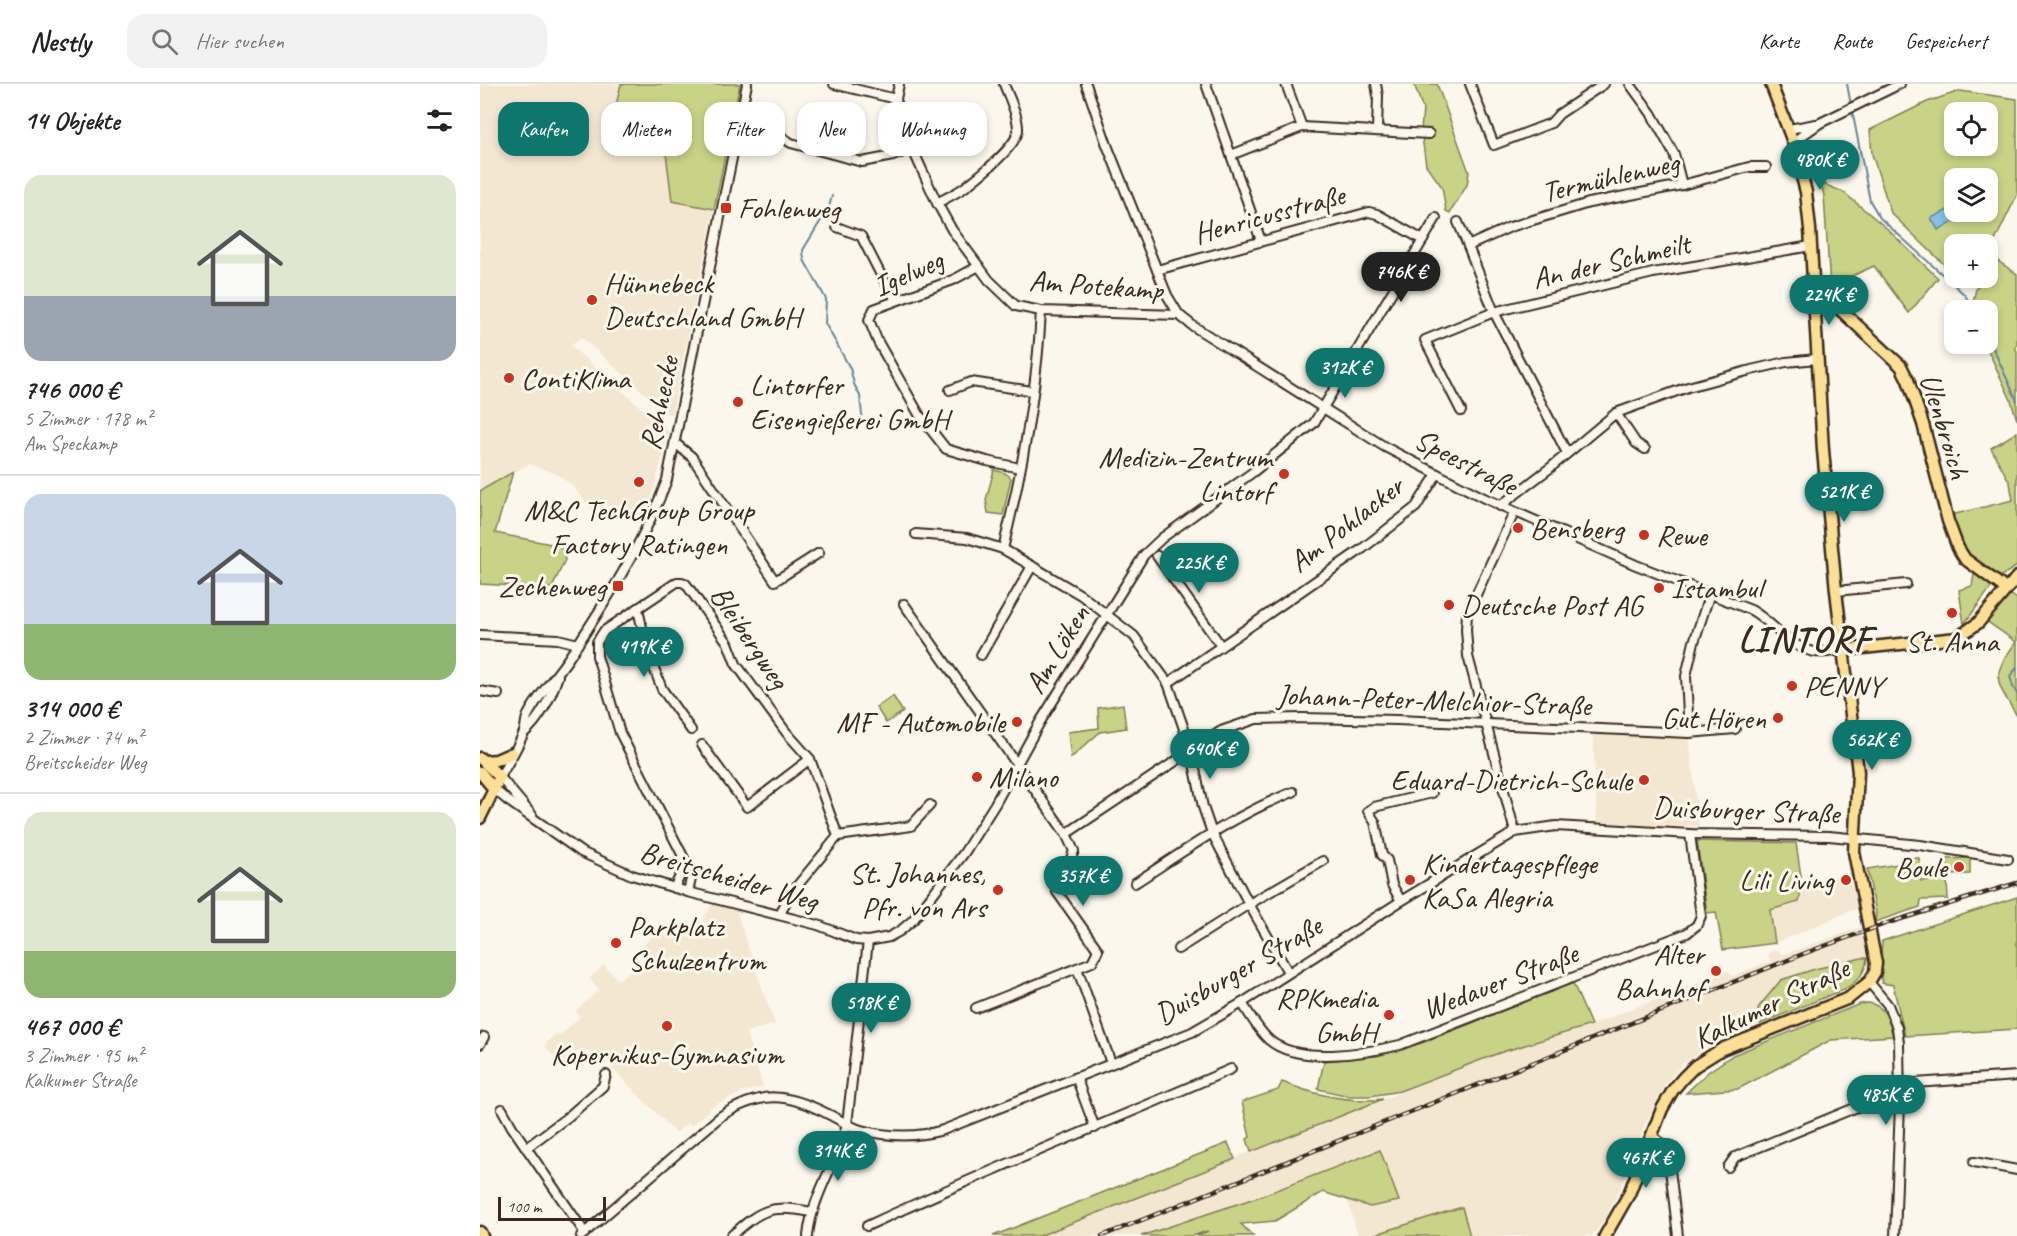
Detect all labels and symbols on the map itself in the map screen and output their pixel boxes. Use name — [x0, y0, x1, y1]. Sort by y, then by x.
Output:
pin: 480K € — [1771, 140, 1869, 191]
street label: Termühlenweg — [1538, 142, 1684, 211]
street label: Henricusstraße — [1189, 175, 1351, 252]
place label: Fohlenweg — [738, 189, 842, 227]
marker: Fohlenweg — [719, 201, 733, 215]
street label: An der Schmeilt — [1529, 224, 1696, 298]
street label: Igelweg — [867, 240, 950, 305]
pin: 746K € — [1352, 252, 1450, 303]
street label: Am Potekamp — [1028, 261, 1166, 309]
place label: Hünnebeck Deutschland GmbH — [604, 264, 805, 336]
pin: 224K € — [1780, 275, 1878, 326]
marker: Hünnebeck Deutschland GmbH — [585, 293, 599, 307]
pin: 312K € — [1296, 348, 1394, 399]
street label: Rehhecke — [631, 351, 688, 453]
place label: ContiKlima — [521, 359, 632, 397]
place label: Lintorfer Eisengießerei GmbH — [750, 366, 953, 438]
street label: Ulenbroich — [1911, 369, 1979, 483]
marker: ContiKlima — [502, 371, 516, 385]
marker: Lintorfer Eisengießerei GmbH — [731, 395, 745, 409]
street label: Speestraße — [1408, 420, 1526, 505]
place label: Medizin-Zentrum Lintorf — [1099, 438, 1278, 510]
street label: Am Pohlacker — [1281, 466, 1413, 581]
marker: Medizin-Zentrum Lintorf — [1277, 467, 1291, 481]
pin: 521K € — [1795, 472, 1893, 523]
marker: M&C TechGroup Group Factory Ratingen — [632, 475, 646, 489]
place label: M&C TechGroup Group Factory Ratingen — [524, 491, 756, 563]
place label: Bensberg — [1530, 509, 1626, 547]
place label: Rewe — [1656, 516, 1709, 554]
marker: Bensberg — [1511, 521, 1525, 535]
marker: Rewe — [1637, 528, 1651, 542]
pin: 225K € — [1150, 543, 1248, 594]
place label: Zechenweg — [498, 567, 608, 605]
place label: Istambul — [1671, 569, 1767, 607]
street label: Bleibergweg — [702, 578, 800, 698]
marker: Zechenweg — [611, 579, 625, 593]
marker: Istambul — [1652, 581, 1666, 595]
place label: Deutsche Post AG — [1461, 586, 1646, 624]
street label: Am Löken — [1016, 597, 1099, 700]
marker: Deutsche Post AG — [1442, 598, 1456, 612]
marker: St. Anna — [1945, 606, 1959, 620]
district label: LINTORF — [1738, 616, 1877, 662]
place label: St. Anna — [1905, 622, 2000, 660]
pin: 419K € — [595, 627, 693, 678]
place label: PENNY — [1804, 667, 1888, 705]
street label: Johann-Peter-Melchior-Straße — [1274, 675, 1594, 725]
marker: PENNY — [1785, 679, 1799, 693]
place label: Gut Hören — [1662, 699, 1766, 737]
place label: MF - Automobile — [836, 703, 1007, 741]
marker: Gut Hören — [1771, 711, 1785, 725]
marker: MF - Automobile — [1010, 715, 1024, 729]
pin: 562K € — [1823, 720, 1921, 771]
pin: 640K € — [1161, 729, 1259, 780]
place label: Milano — [989, 758, 1059, 796]
place label: Eduard-Dietrich-Schule — [1391, 761, 1634, 799]
marker: Milano — [970, 770, 984, 784]
marker: Eduard-Dietrich-Schule — [1637, 773, 1651, 787]
street label: Duisburger Straße — [1652, 788, 1842, 832]
street label: Breitscheider Weg — [636, 832, 825, 920]
place label: Kindertagespflege KaSa Alegria — [1422, 844, 1599, 916]
place label: Boule — [1895, 848, 1949, 886]
place label: St. Johannes, Pfr. von Ars — [849, 854, 989, 926]
pin: 357K € — [1034, 856, 1132, 907]
marker: Boule — [1952, 860, 1966, 874]
place label: Lili Living — [1739, 861, 1835, 899]
marker: Kindertagespflege KaSa Alegria — [1403, 873, 1417, 887]
marker: Lili Living — [1839, 873, 1853, 887]
marker: St. Johannes, Pfr. von Ars — [991, 883, 1005, 897]
street label: Duisburger Straße — [1148, 906, 1330, 1033]
place label: Parkplatz Schulzentrum — [628, 907, 767, 979]
street label: Wedauer Straße — [1417, 933, 1585, 1028]
place label: Alter Bahnhof — [1615, 935, 1710, 1007]
marker: Parkplatz Schulzentrum — [609, 936, 623, 950]
street label: Kalkumer Straße — [1687, 948, 1857, 1057]
marker: Alter Bahnhof — [1709, 964, 1723, 978]
place label: RPKmedia GmbH — [1276, 979, 1381, 1051]
pin: 518K € — [822, 983, 920, 1034]
marker: RPKmedia GmbH — [1382, 1008, 1396, 1022]
marker: Kopernikus-Gymnasium — [660, 1019, 674, 1033]
place label: Kopernikus-Gymnasium — [551, 1035, 785, 1073]
pin: 485K € — [1837, 1075, 1935, 1126]
pin: 314K € — [789, 1131, 887, 1182]
pin: 467K € — [1597, 1138, 1695, 1189]
scale bar — [498, 1194, 606, 1222]

